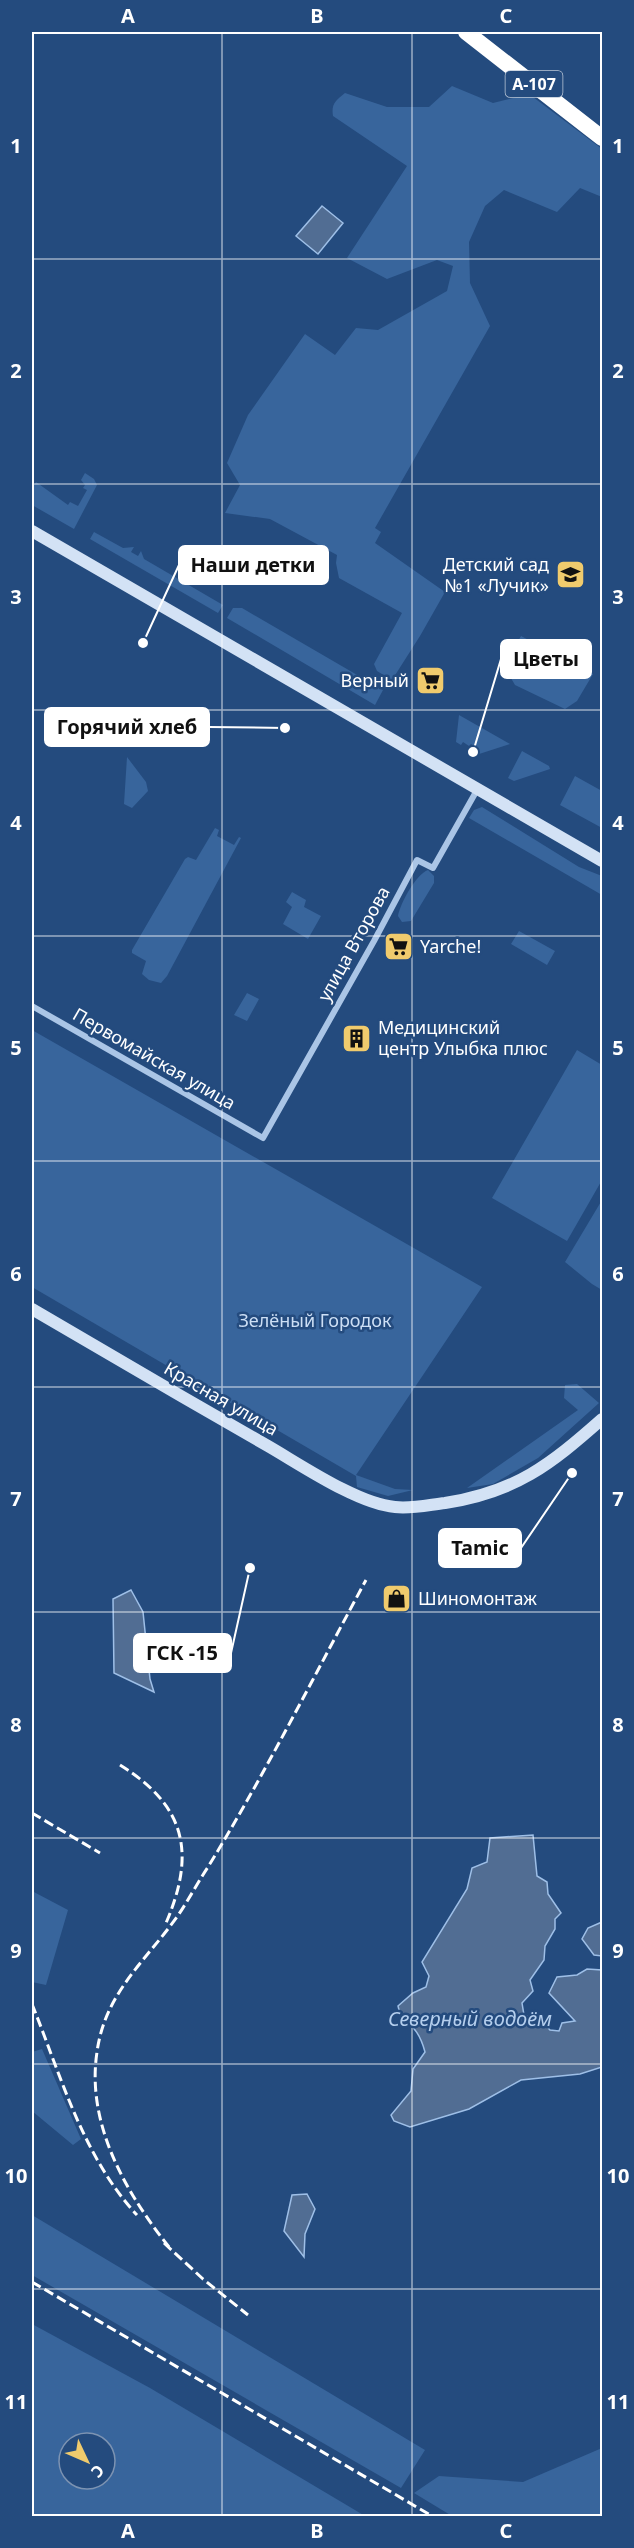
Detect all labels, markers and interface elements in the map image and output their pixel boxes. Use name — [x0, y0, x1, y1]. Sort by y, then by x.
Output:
text: A — [121, 2, 135, 29]
text: B — [310, 2, 324, 29]
text: C — [500, 2, 513, 29]
road number: А-107 — [506, 71, 562, 97]
text: 1 — [10, 132, 22, 159]
text: 1 — [612, 132, 624, 159]
text: 2 — [10, 357, 22, 384]
text: 2 — [612, 357, 624, 384]
callout: Наши детки — [179, 546, 328, 584]
text: Наши детки — [190, 551, 316, 578]
place label: Детский сад №1 «Лучик» — [443, 552, 549, 597]
school or university icon: Детский сад №1 «Лучик» — [554, 559, 586, 591]
text: 3 — [10, 583, 22, 610]
text: 3 — [612, 583, 624, 610]
callout: Цветы — [501, 640, 591, 678]
text: Цветы — [513, 645, 579, 672]
supermarket icon: Верный — [414, 665, 446, 697]
place label: Верный — [341, 668, 409, 692]
callout: Горячий хлеб — [45, 708, 209, 746]
text: Горячий хлеб — [57, 713, 197, 740]
text: 4 — [10, 809, 22, 836]
text: 4 — [612, 809, 624, 836]
street label: улица Второва — [312, 882, 395, 1005]
supermarket icon: Yarche! — [383, 931, 415, 963]
place label: Yarche! — [420, 934, 481, 958]
street label: Первомайская улица — [69, 1002, 240, 1115]
place label: Медицинский центр Улыбка плюс — [378, 1015, 548, 1060]
building icon: Медицинский центр Улыбка плюс — [341, 1022, 373, 1054]
text: 5 — [10, 1034, 22, 1061]
text: 5 — [612, 1034, 624, 1061]
text: 6 — [10, 1260, 22, 1287]
text: 6 — [612, 1260, 624, 1287]
park label: Зелёный Городок — [238, 1308, 392, 1332]
street label: Красная улица — [160, 1356, 283, 1441]
text: 7 — [10, 1485, 22, 1512]
text: 7 — [612, 1485, 624, 1512]
callout: Tamic — [439, 1529, 521, 1567]
text: Tamic — [451, 1534, 509, 1561]
shop icon: Шиномонтаж — [381, 1583, 413, 1615]
place label: Шиномонтаж — [418, 1586, 537, 1610]
callout: ГСК -15 — [134, 1634, 231, 1672]
text: ГСК -15 — [146, 1639, 218, 1666]
text: 8 — [10, 1711, 22, 1738]
text: 8 — [612, 1711, 624, 1738]
text: 9 — [10, 1937, 22, 1964]
text: 9 — [612, 1937, 624, 1964]
water label: Северный водоём — [388, 2005, 552, 2032]
text: 10 — [5, 2162, 27, 2189]
text: 10 — [607, 2162, 629, 2189]
text: 11 — [5, 2388, 27, 2415]
text: 11 — [607, 2388, 629, 2415]
north arrow — [57, 2431, 117, 2491]
text: С — [86, 2460, 109, 2483]
text: A — [121, 2517, 135, 2544]
text: B — [310, 2517, 324, 2544]
text: C — [500, 2517, 513, 2544]

